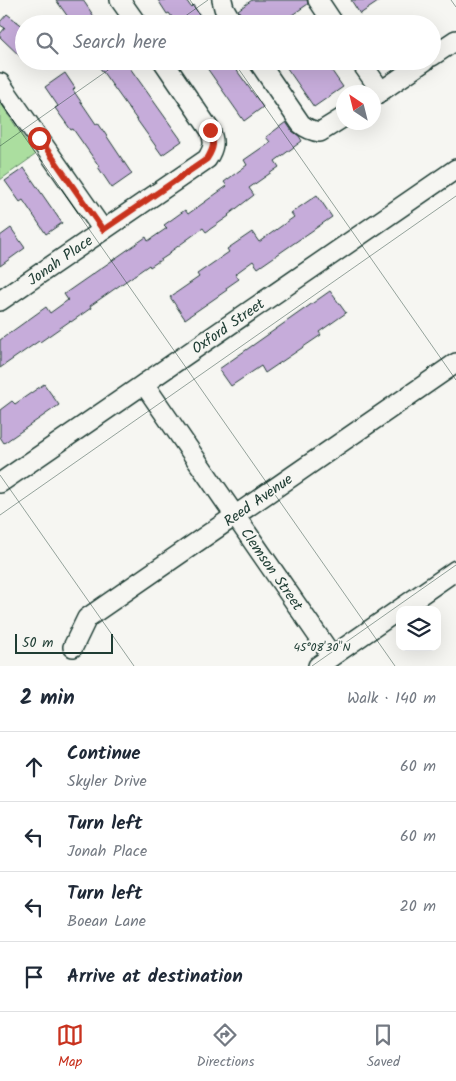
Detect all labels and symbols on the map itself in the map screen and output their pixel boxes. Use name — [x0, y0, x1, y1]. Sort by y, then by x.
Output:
north arrow — [336, 85, 381, 130]
route end — [199, 119, 222, 142]
route start — [28, 127, 51, 150]
street label: Jonah Place — [23, 229, 98, 292]
street label: Oxford Street — [187, 293, 270, 361]
street label: Reed Avenue — [219, 468, 298, 534]
street label: Clemson Street — [234, 523, 309, 616]
scale bar — [15, 631, 112, 654]
text: 45°08'30"N — [293, 638, 351, 657]

